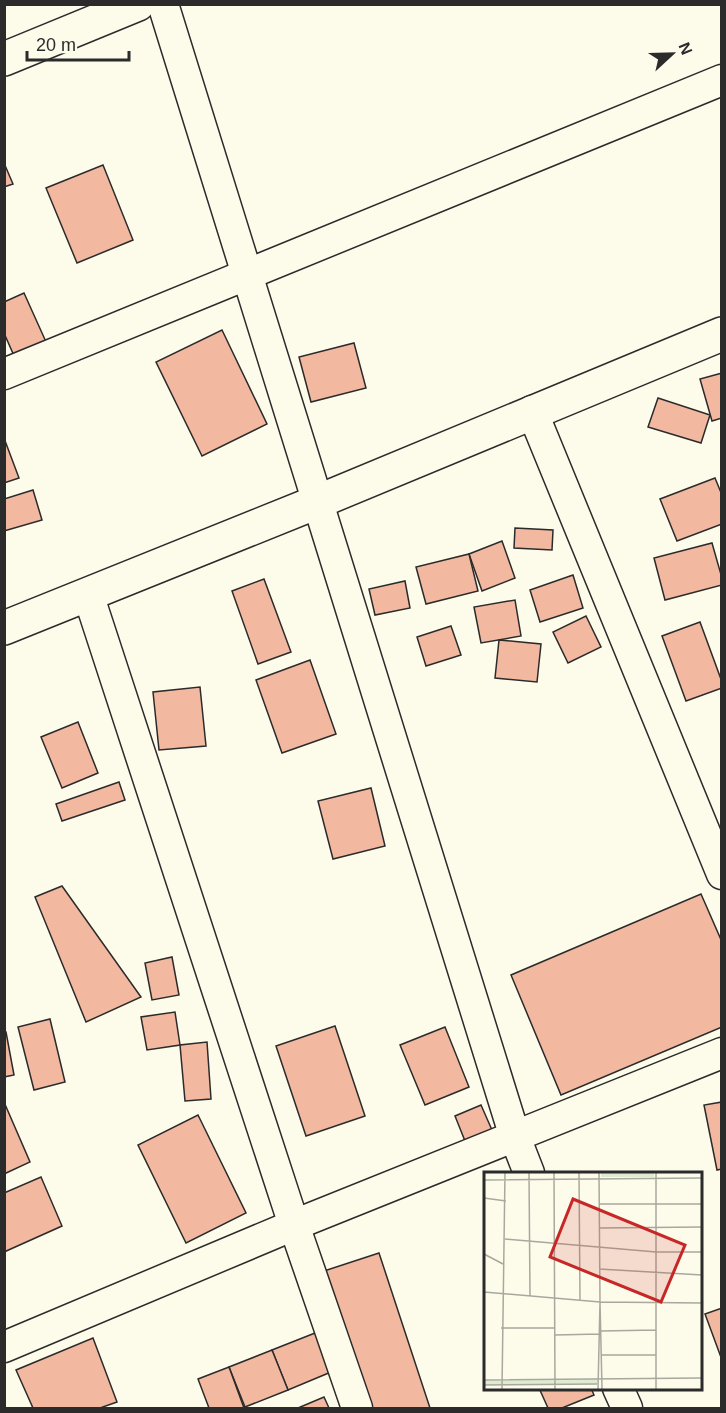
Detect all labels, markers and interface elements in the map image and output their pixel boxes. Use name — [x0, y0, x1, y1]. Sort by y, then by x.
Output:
scale bar — [27, 24, 129, 62]
north arrow — [642, 24, 702, 84]
text: 20 m — [36, 35, 76, 55]
text: N — [675, 40, 695, 57]
inset map — [484, 1172, 702, 1389]

